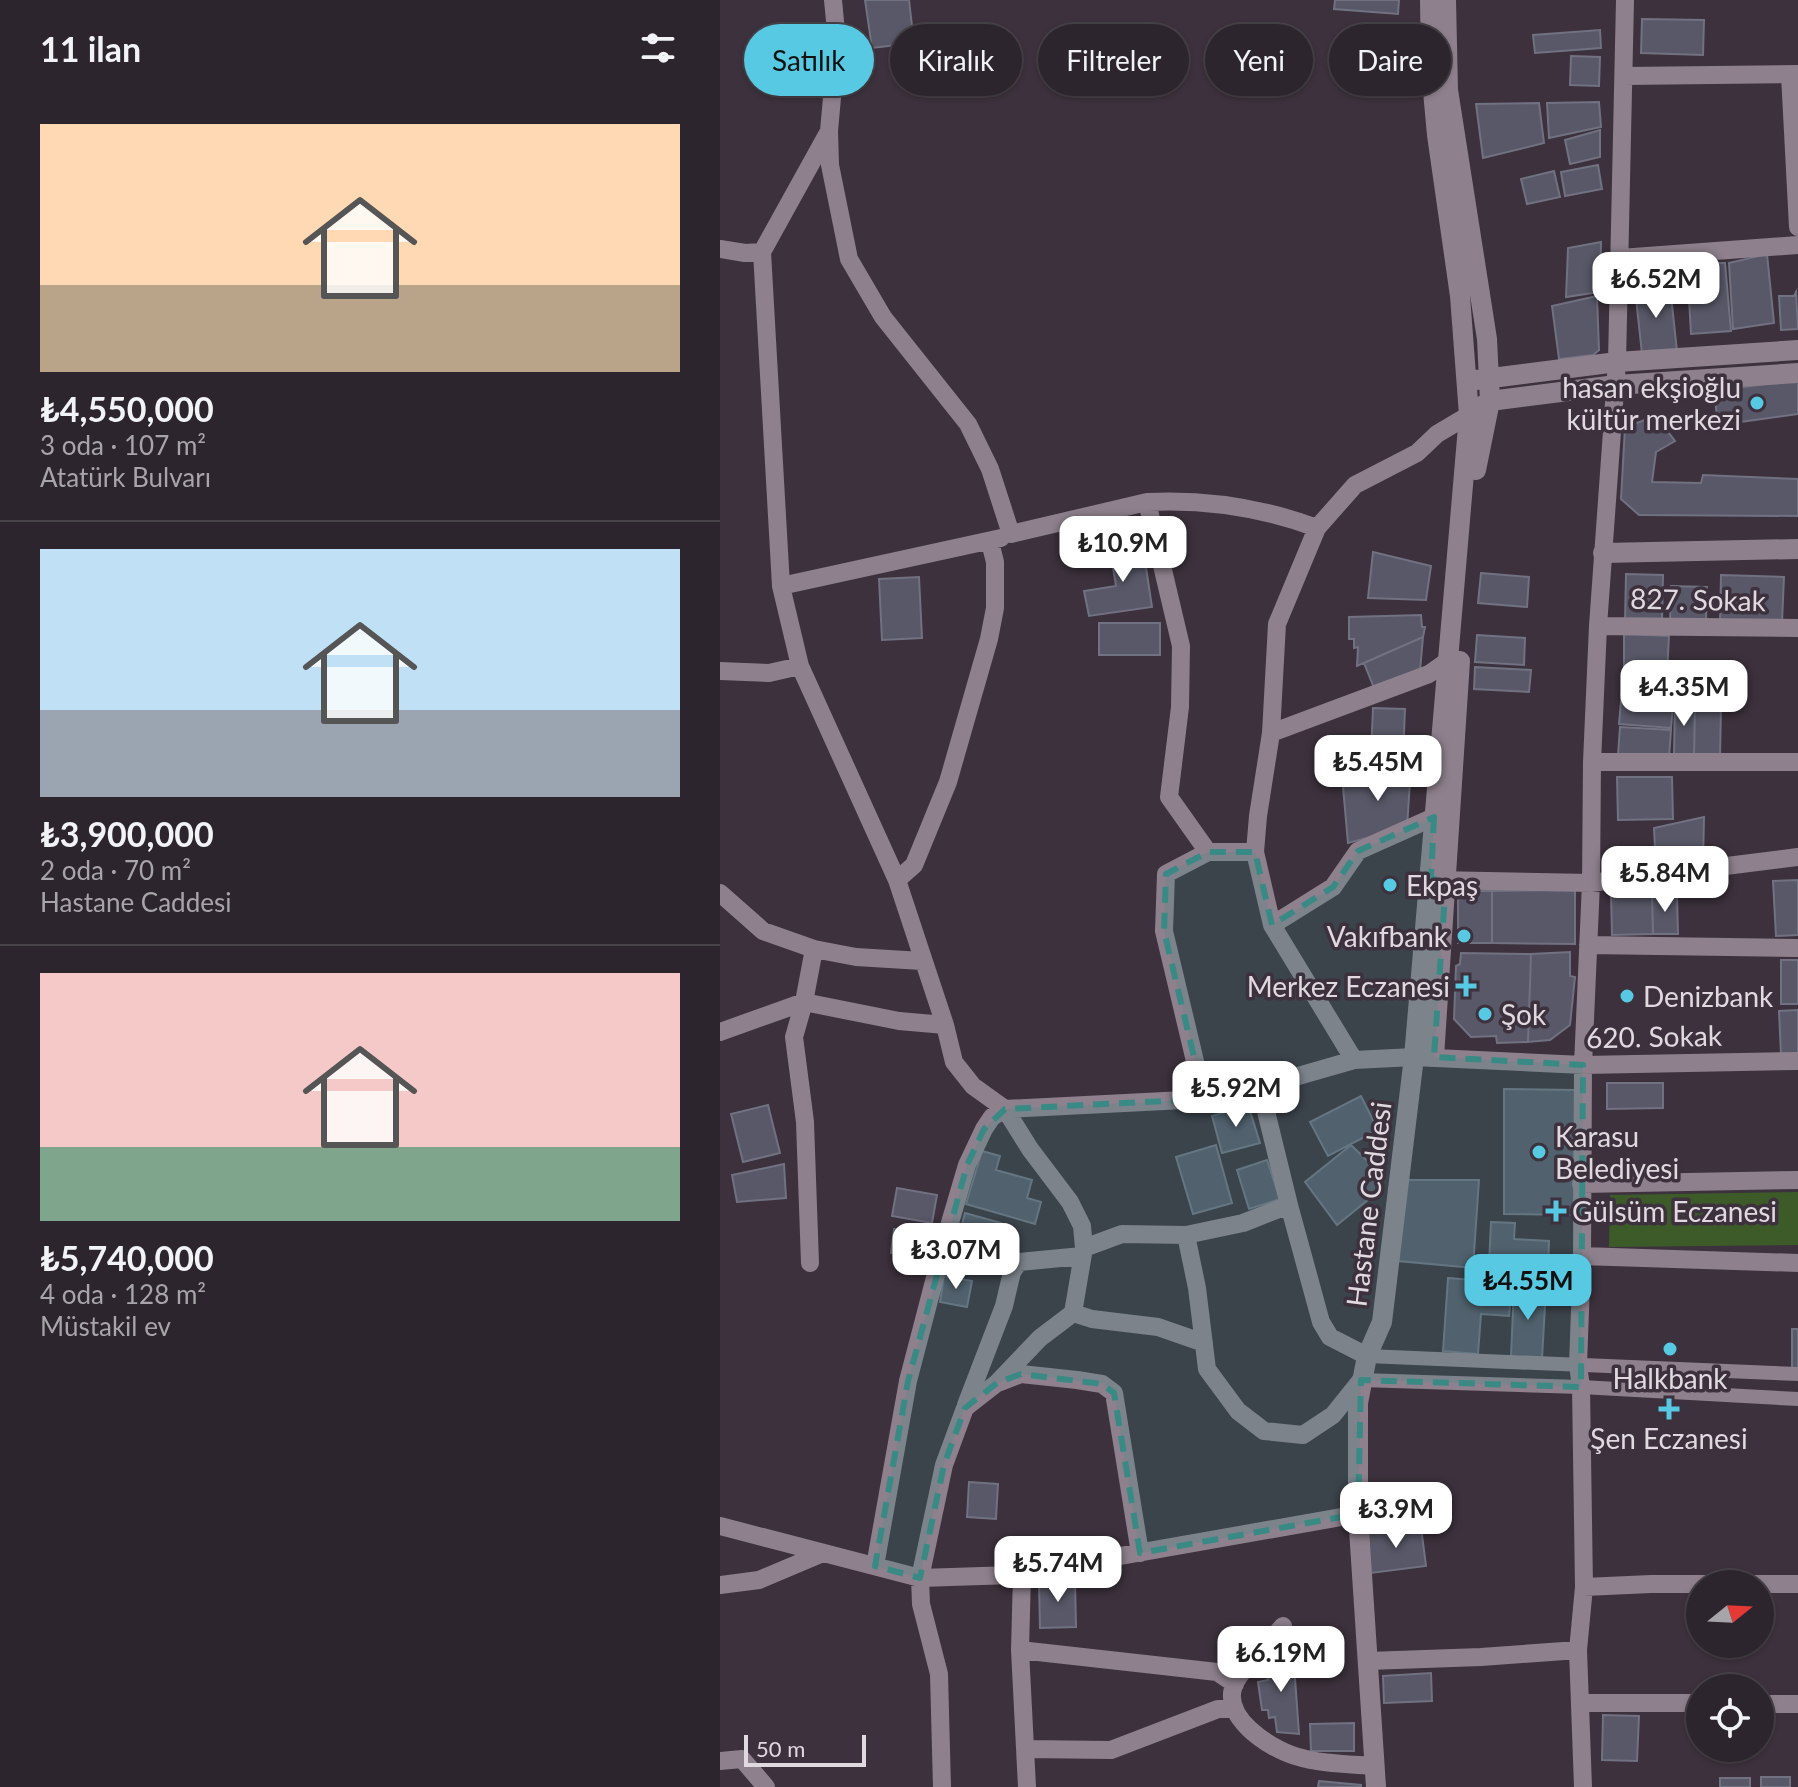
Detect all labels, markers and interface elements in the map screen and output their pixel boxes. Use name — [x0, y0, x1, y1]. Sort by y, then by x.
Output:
chip: Satılık — [744, 24, 874, 96]
chip: Kiralık — [890, 24, 1022, 96]
chip: Filtreler — [1038, 24, 1189, 96]
chip: Yeni — [1205, 24, 1313, 96]
chip: Daire — [1329, 24, 1451, 96]
icon: filters — [636, 26, 680, 70]
text: 11 ilan — [40, 28, 141, 69]
icon: home — [288, 176, 432, 320]
pin: ₺6.52M — [1591, 252, 1721, 320]
text: ₺6.52M — [1610, 262, 1702, 294]
place label: hasan ekşioğlu kültür merkezi — [1562, 370, 1741, 436]
text: ₺4,550,000 — [40, 388, 214, 429]
marker: hasan ekşioğlu kültür merkezi — [1748, 394, 1766, 412]
text: 3 oda · 107 m² — [40, 429, 206, 461]
text: Atatürk Bulvarı — [40, 461, 211, 493]
pin: ₺10.9M — [1058, 516, 1188, 584]
text: ₺10.9M — [1077, 526, 1169, 558]
street label: 827. Sokak — [1630, 581, 1767, 617]
icon: home — [288, 601, 432, 745]
pin: ₺4.35M — [1619, 660, 1749, 728]
text: ₺4.35M — [1638, 670, 1730, 702]
pin: ₺5.45M — [1313, 735, 1443, 803]
text: ₺5.45M — [1332, 745, 1424, 777]
text: ₺3,900,000 — [40, 813, 214, 854]
pin: ₺5.84M — [1600, 846, 1730, 914]
text: 2 oda · 70 m² — [40, 854, 191, 886]
text: ₺5.84M — [1619, 856, 1711, 888]
place label: Ekpaş — [1406, 868, 1478, 902]
marker: Ekpaş — [1381, 876, 1399, 894]
text: Hastane Caddesi — [40, 886, 231, 918]
place label: Vakıfbank — [1327, 919, 1449, 953]
marker: Vakıfbank — [1455, 927, 1473, 945]
place label: Merkez Eczanesi — [1247, 969, 1450, 1003]
marker: Merkez Eczanesi — [1457, 977, 1475, 995]
place label: Denizbank — [1643, 979, 1774, 1013]
marker: Denizbank — [1618, 987, 1636, 1005]
place label: Şok — [1501, 997, 1547, 1031]
marker: Şok — [1476, 1005, 1494, 1023]
street label: 620. Sokak — [1586, 1018, 1723, 1054]
icon: home — [288, 1025, 432, 1169]
pin: ₺5.92M — [1171, 1061, 1301, 1129]
text: ₺5.92M — [1190, 1071, 1282, 1103]
street label: Hastane Caddesi — [1339, 1100, 1397, 1308]
place label: Karasu Belediyesi — [1555, 1119, 1679, 1185]
marker: Karasu Belediyesi — [1530, 1143, 1548, 1161]
place label: Gülsüm Eczanesi — [1572, 1194, 1777, 1228]
marker: Gülsüm Eczanesi — [1547, 1202, 1565, 1220]
pin: ₺3.07M — [891, 1223, 1021, 1291]
text: ₺3.07M — [910, 1233, 1002, 1265]
text: ₺5,740,000 — [40, 1237, 214, 1278]
pin: ₺4.55M — [1463, 1254, 1593, 1322]
text: ₺4.55M — [1482, 1264, 1574, 1296]
text: 4 oda · 128 m² — [40, 1278, 206, 1310]
text: Müstakil ev — [40, 1310, 171, 1342]
marker: Halkbank — [1661, 1340, 1679, 1358]
place label: Halkbank — [1612, 1361, 1728, 1395]
marker: Şen Eczanesi — [1660, 1400, 1678, 1418]
place label: Şen Eczanesi — [1590, 1421, 1748, 1455]
pin: ₺3.9M — [1340, 1482, 1452, 1550]
text: ₺3.9M — [1358, 1492, 1434, 1524]
pin: ₺5.74M — [993, 1536, 1123, 1604]
text: ₺5.74M — [1012, 1546, 1104, 1578]
north arrow — [1686, 1570, 1774, 1658]
map controls — [1686, 1570, 1774, 1762]
pin: ₺6.19M — [1216, 1626, 1346, 1694]
text: ₺6.19M — [1235, 1636, 1327, 1668]
button: locate — [1686, 1674, 1774, 1762]
scale bar — [744, 1731, 866, 1767]
text: 50 m — [756, 1735, 805, 1762]

